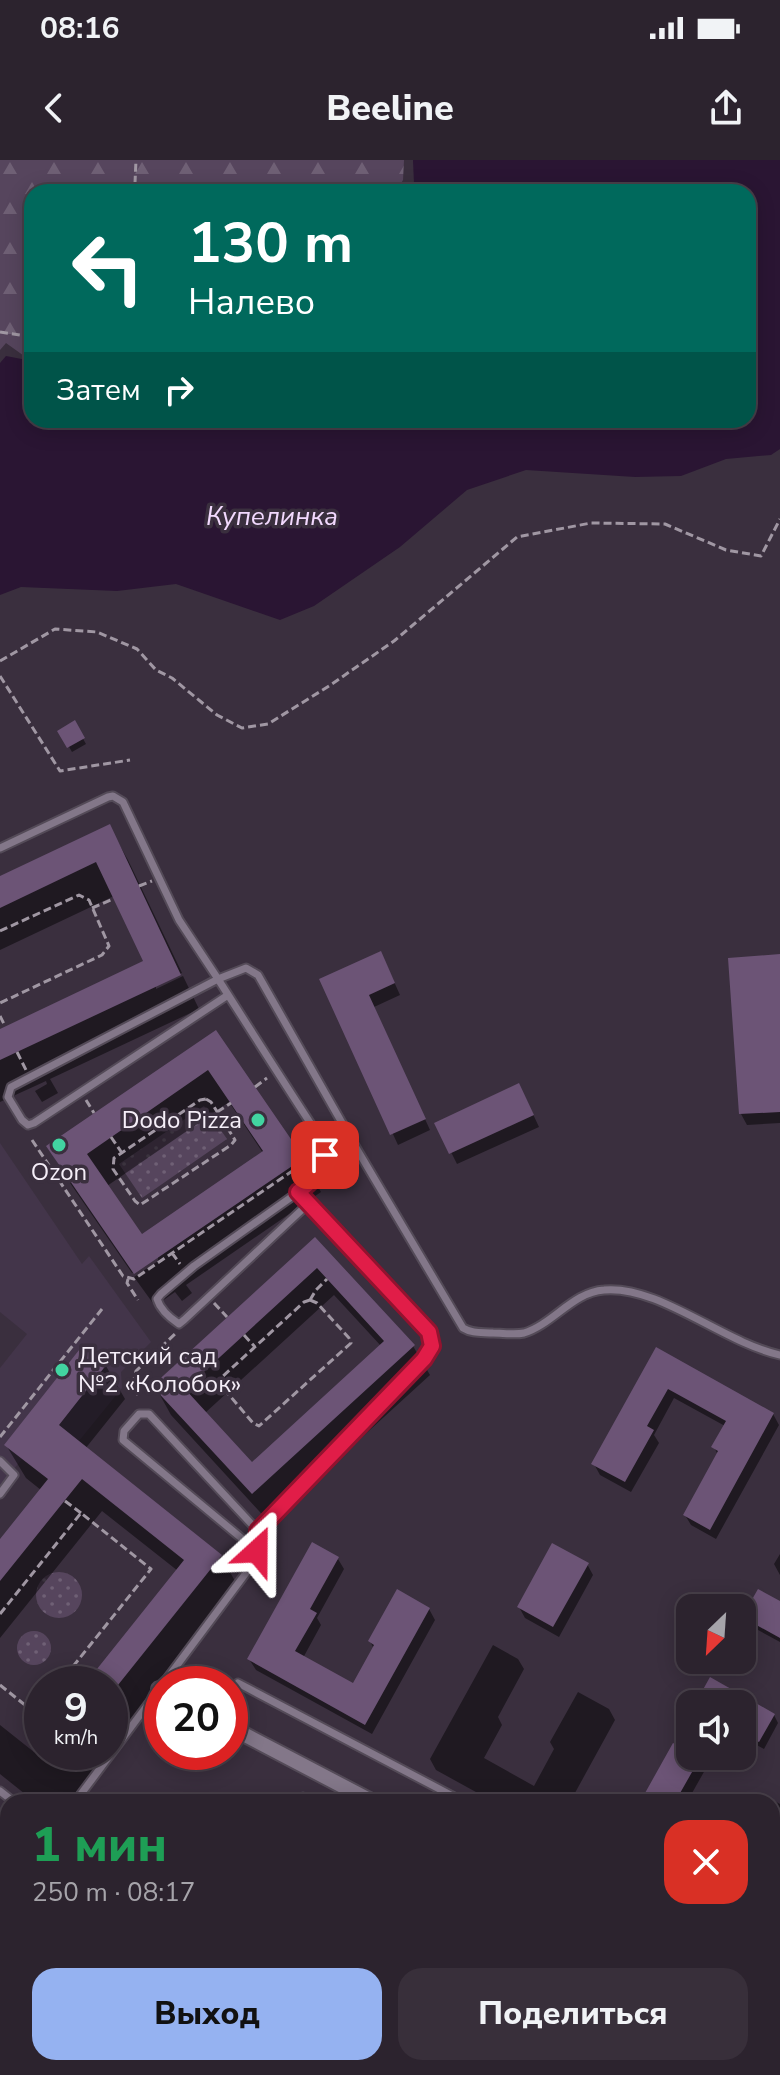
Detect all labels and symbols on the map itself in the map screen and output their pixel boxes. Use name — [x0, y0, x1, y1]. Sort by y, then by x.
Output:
water label: Купелинка — [206, 499, 338, 534]
place label: Dodo Pizza — [122, 1104, 242, 1136]
marker: Dodo Pizza — [249, 1111, 267, 1129]
pin — [291, 1121, 359, 1189]
marker: Ozon — [50, 1136, 68, 1154]
place label: Ozon — [31, 1156, 87, 1188]
place label: Детский сад №2 «Колобок» — [78, 1340, 241, 1400]
marker: Детский сад №2 «Колобок» — [53, 1361, 71, 1379]
position arrow — [215, 1509, 299, 1593]
north arrow — [676, 1594, 756, 1674]
speed limit sign: 20 — [144, 1666, 248, 1770]

